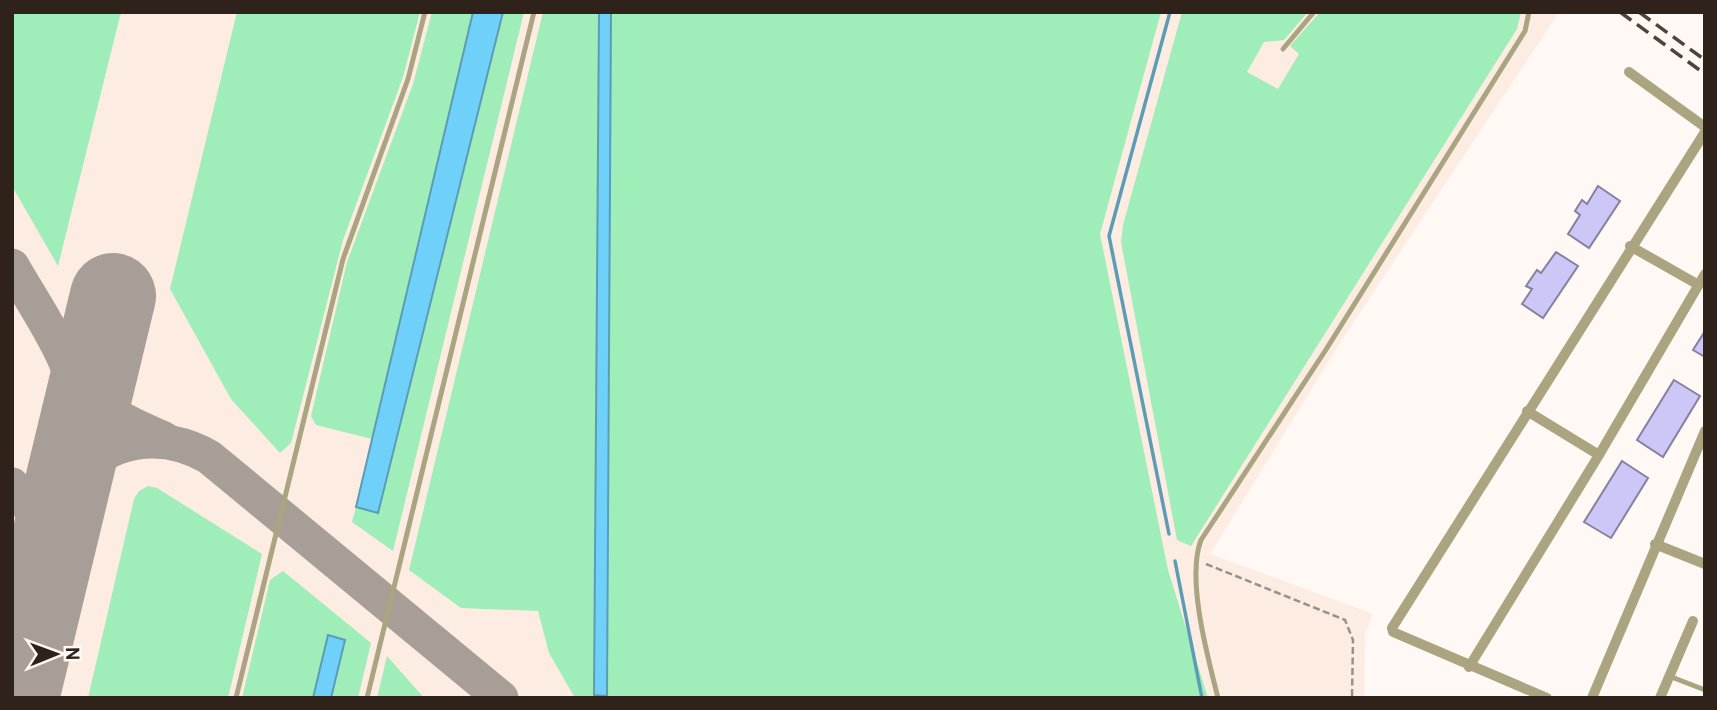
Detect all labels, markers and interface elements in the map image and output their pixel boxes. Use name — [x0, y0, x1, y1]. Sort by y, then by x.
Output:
north arrow — [21, 619, 91, 689]
text: N — [59, 647, 83, 661]

